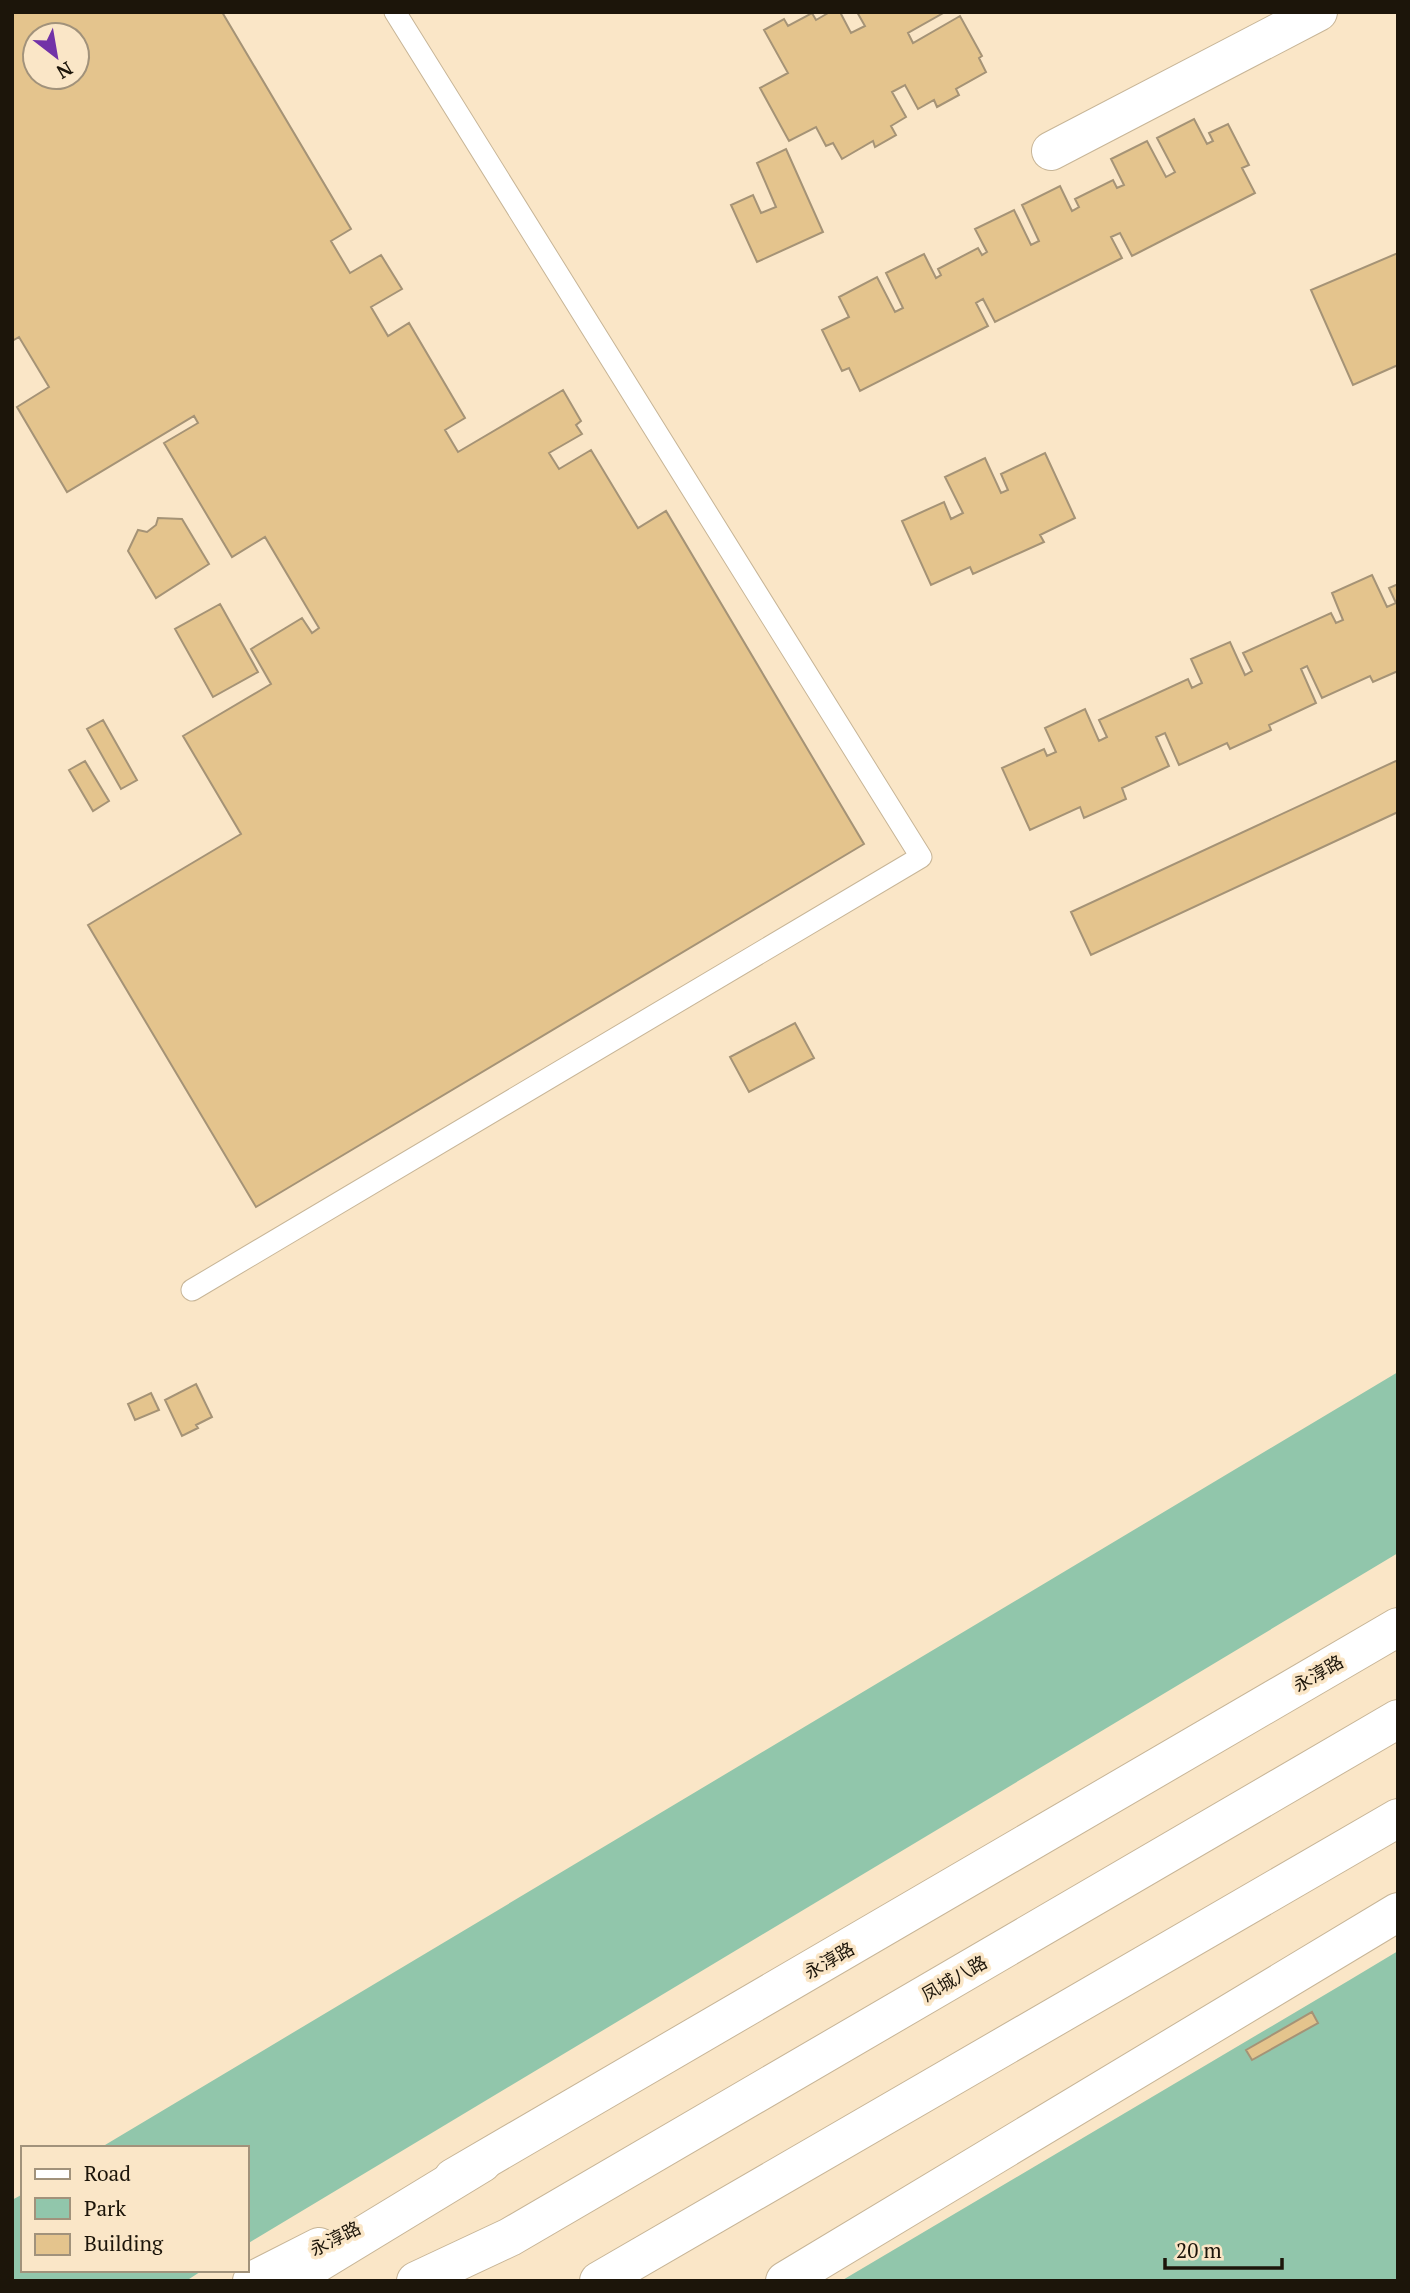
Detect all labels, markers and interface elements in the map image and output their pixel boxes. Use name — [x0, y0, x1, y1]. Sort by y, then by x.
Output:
north arrow — [21, 21, 91, 91]
text: N — [52, 57, 78, 86]
street label: 永淳路 — [1289, 1649, 1347, 1697]
street label: 永淳路 — [800, 1936, 858, 1984]
street label: 凤城八路 — [917, 1950, 991, 2006]
legend — [21, 2146, 248, 2272]
text: Road — [84, 2159, 131, 2187]
text: Park — [84, 2194, 126, 2222]
street label: 永淳路 — [305, 2215, 365, 2261]
scale bar — [1165, 2226, 1282, 2270]
text: Building — [84, 2229, 164, 2257]
text: 20 m — [1176, 2236, 1222, 2264]

